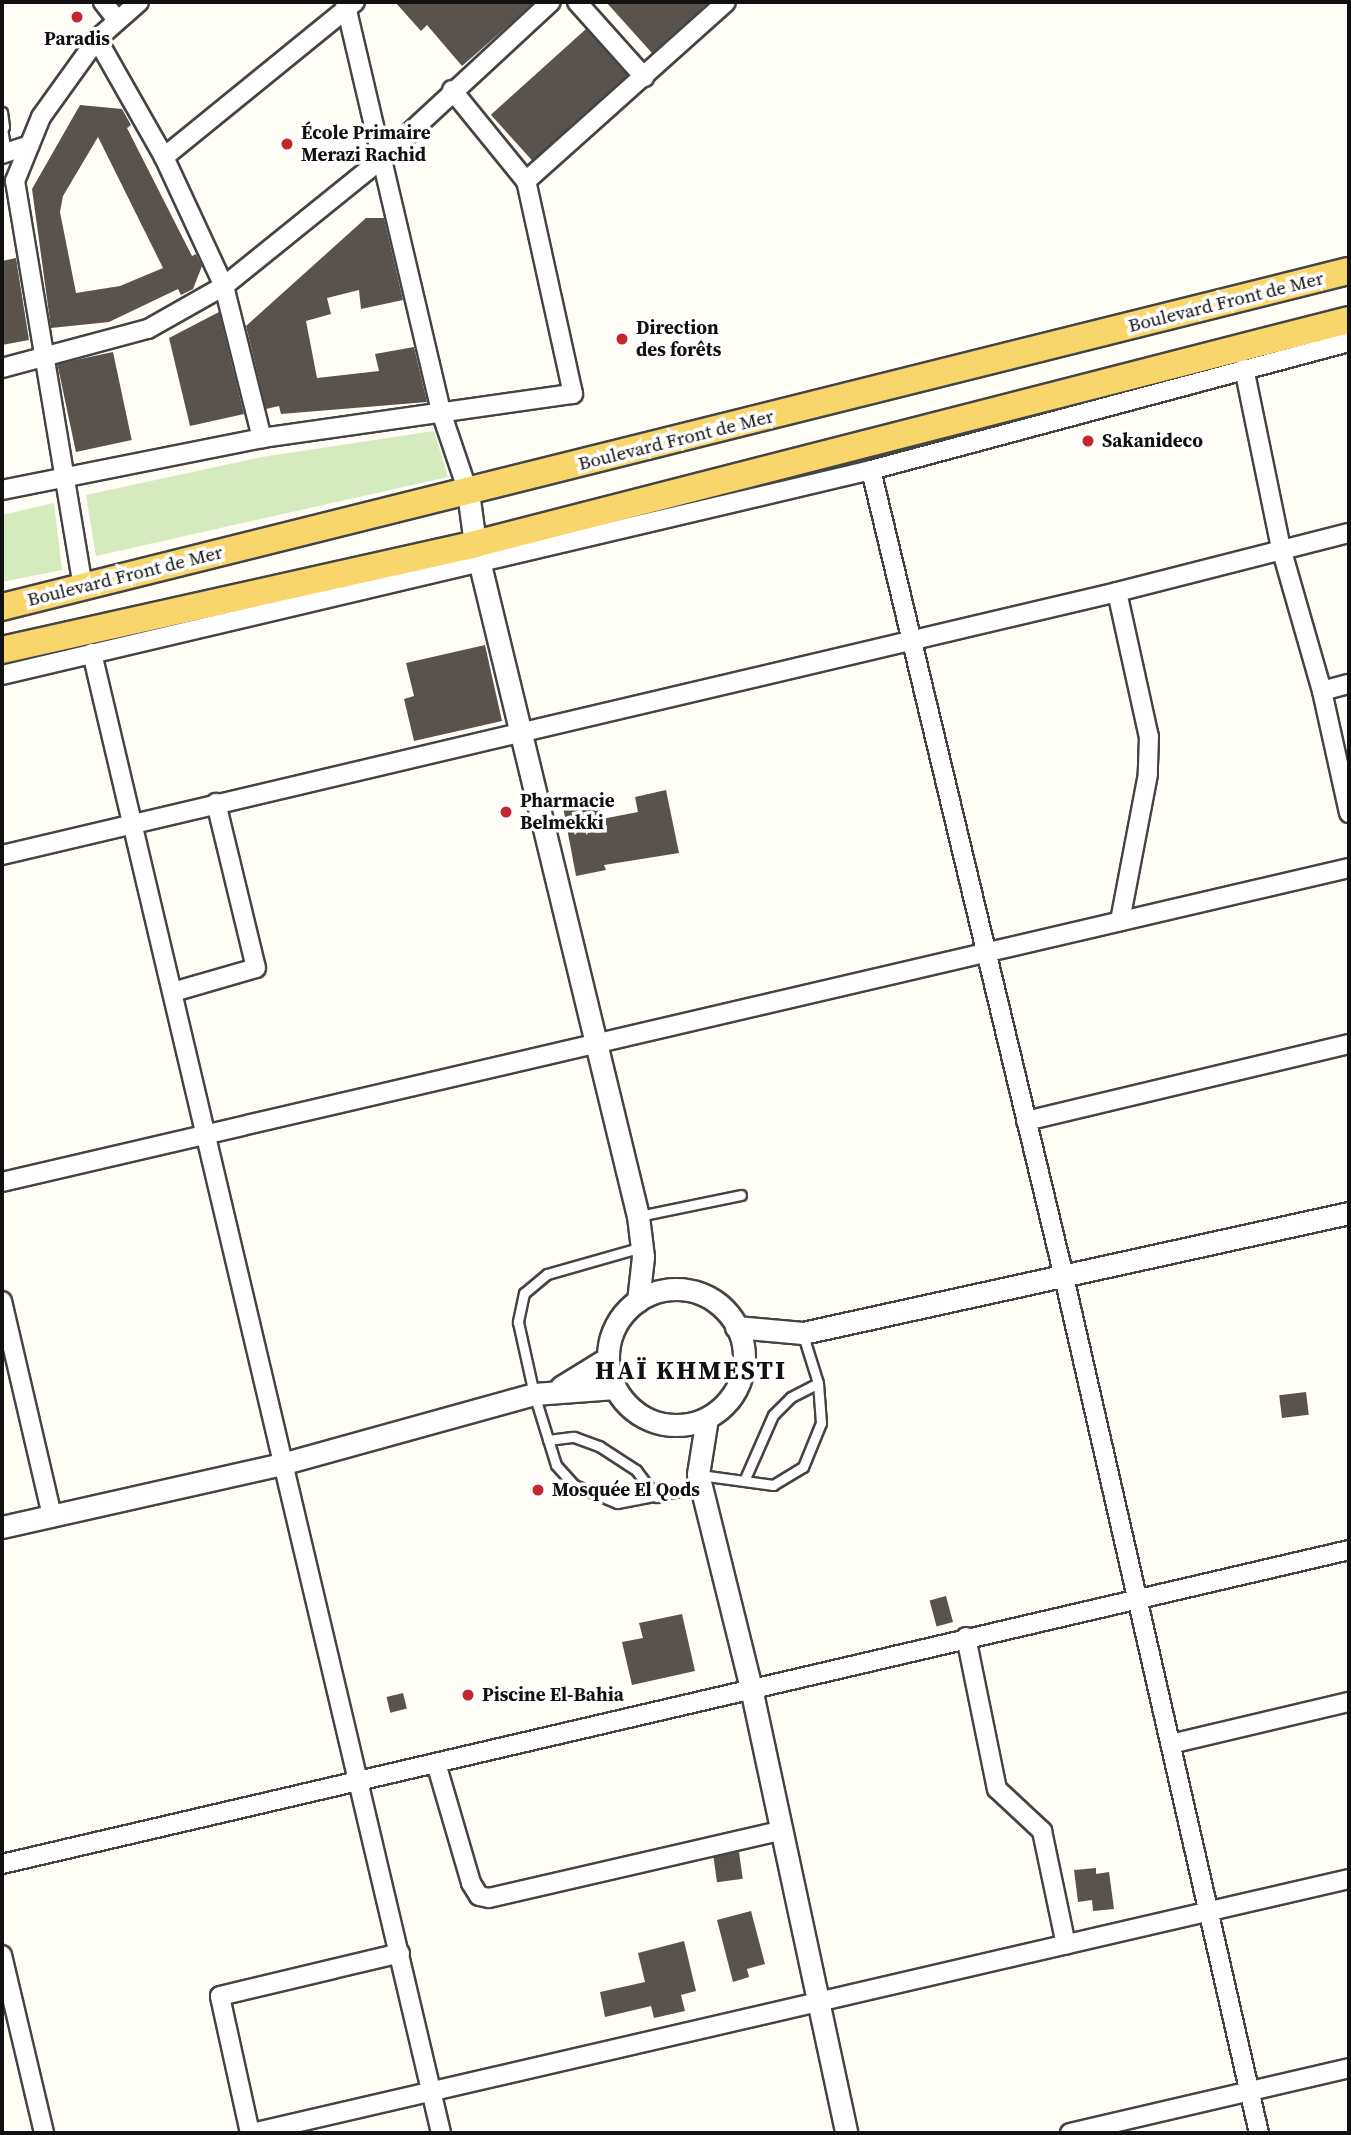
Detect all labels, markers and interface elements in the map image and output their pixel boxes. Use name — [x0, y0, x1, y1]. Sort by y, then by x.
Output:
marker: Paradis — [69, 9, 85, 25]
place label: Paradis — [44, 28, 110, 50]
place label: École Primaire Merazi Rachid — [301, 122, 431, 166]
marker: École Primaire Merazi Rachid — [279, 136, 295, 152]
street label: Boulevard Front de Mer — [1126, 267, 1326, 337]
place label: Direction des forêts — [636, 317, 721, 361]
marker: Direction des forêts — [614, 331, 630, 347]
street label: Boulevard Front de Mer — [576, 405, 776, 475]
place label: Sakanideco — [1102, 430, 1203, 452]
marker: Sakanideco — [1080, 433, 1096, 449]
street label: Boulevard Front de Mer — [25, 541, 225, 611]
place label: Pharmacie Belmekki — [520, 790, 615, 834]
marker: Pharmacie Belmekki — [498, 804, 514, 820]
district label: HAÏ KHMESTI — [596, 1355, 786, 1387]
place label: Mosquée El Qods — [552, 1479, 700, 1501]
marker: Mosquée El Qods — [530, 1482, 546, 1498]
place label: Piscine El-Bahia — [482, 1684, 624, 1706]
marker: Piscine El-Bahia — [460, 1687, 476, 1703]

